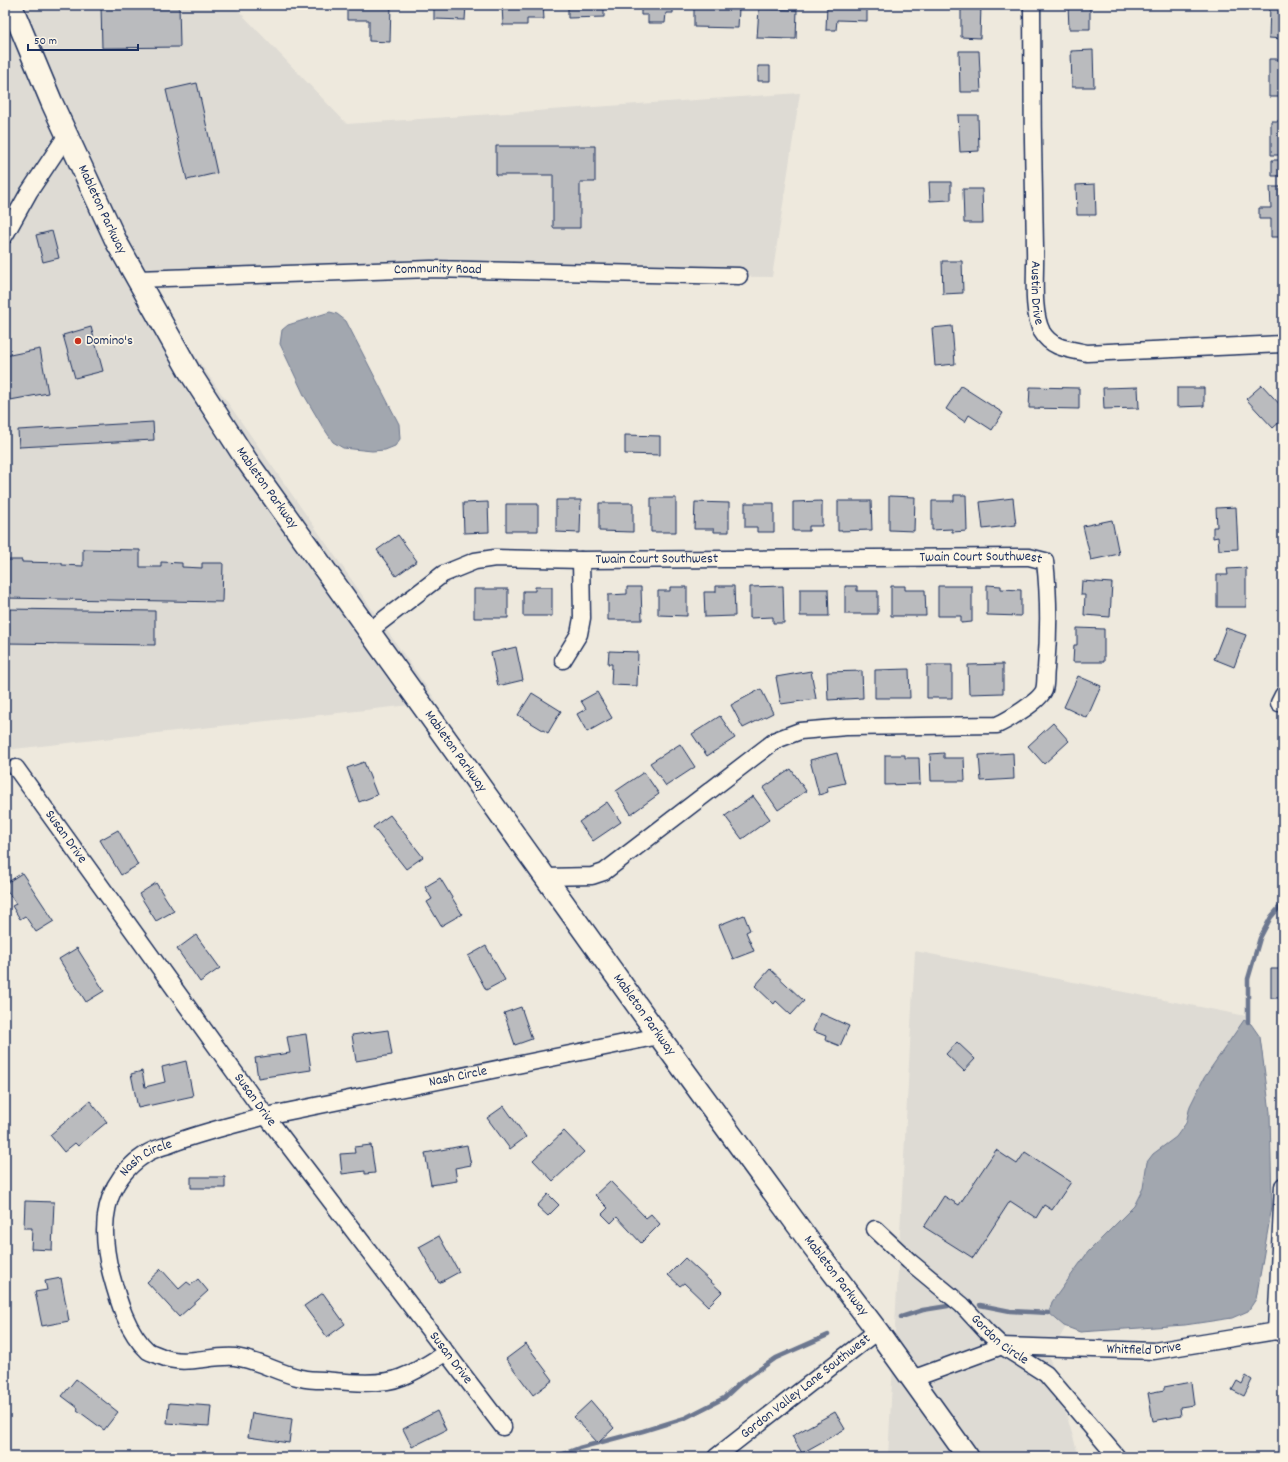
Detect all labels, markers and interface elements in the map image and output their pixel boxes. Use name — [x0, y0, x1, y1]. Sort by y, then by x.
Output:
scale bar — [28, 26, 138, 52]
text: 50 m — [34, 33, 57, 50]
street label: Mableton Parkway — [72, 162, 132, 258]
street label: Community Road — [394, 259, 482, 280]
street label: Austin Drive — [1025, 261, 1049, 327]
place label: Domino's — [86, 331, 133, 351]
marker: Domino's — [73, 336, 83, 346]
street label: Mableton Parkway — [231, 443, 303, 534]
street label: Twain Court Southwest — [919, 547, 1044, 570]
street label: Twain Court Southwest — [595, 549, 718, 570]
street label: Mableton Parkway — [419, 706, 492, 797]
street label: Susan Drive — [40, 806, 92, 868]
street label: Mableton Parkway — [608, 970, 681, 1060]
street label: Nash Circle — [427, 1061, 489, 1093]
street label: Susan Drive — [229, 1069, 281, 1131]
street label: Nash Circle — [115, 1134, 175, 1181]
street label: Mableton Parkway — [798, 1232, 873, 1321]
street label: Gordon Circle — [966, 1310, 1032, 1370]
street label: Susan Drive — [424, 1328, 477, 1389]
street label: Gordon Valley Lane Southwest — [736, 1329, 875, 1444]
street label: Whitfield Drive — [1106, 1337, 1183, 1361]

